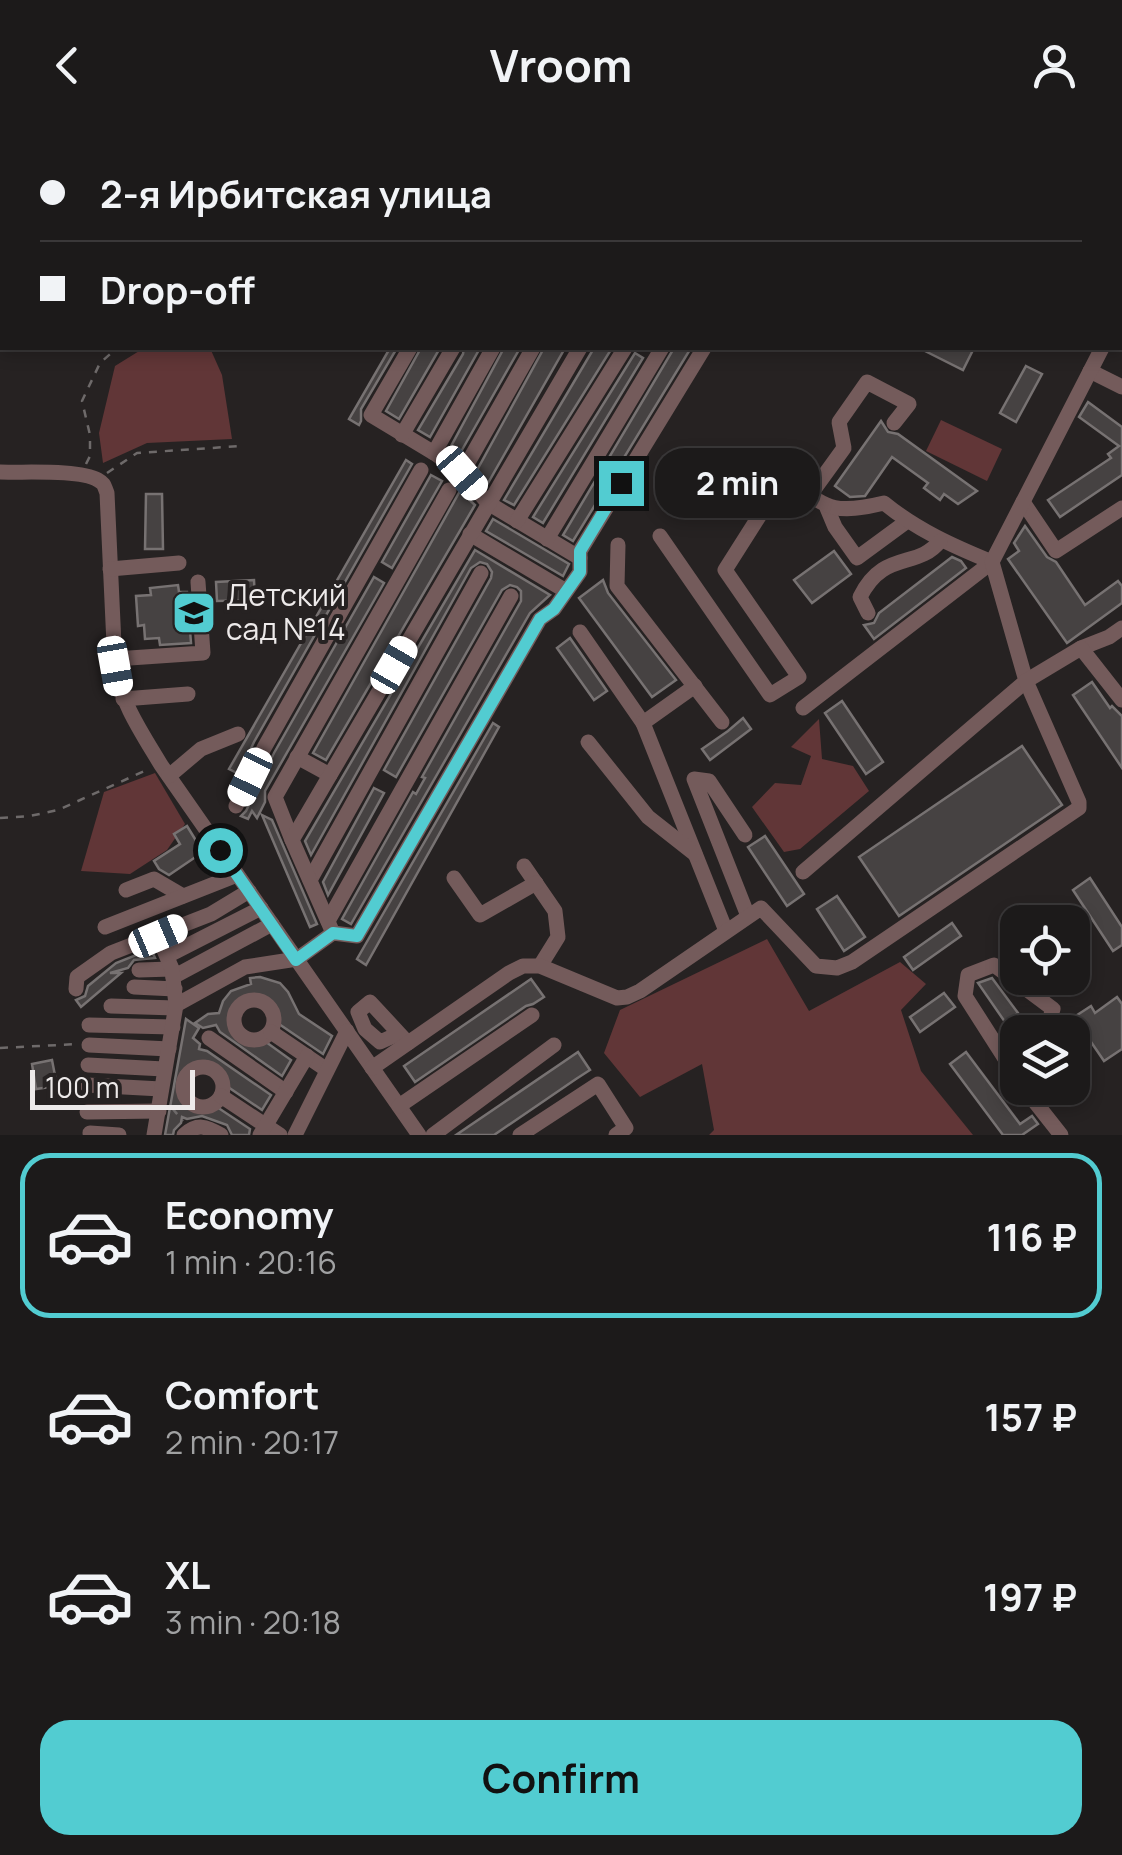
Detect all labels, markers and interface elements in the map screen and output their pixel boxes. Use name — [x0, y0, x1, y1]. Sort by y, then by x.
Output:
text: Vroom — [490, 34, 632, 96]
icon: back — [40, 38, 95, 93]
icon: person — [1027, 38, 1082, 93]
text: 2-я Ирбитская улица — [100, 167, 492, 219]
text: Drop-off — [100, 263, 255, 315]
car — [431, 441, 493, 505]
callout: 2 min — [656, 448, 821, 518]
route end — [599, 461, 644, 506]
text: 2 min — [696, 461, 779, 505]
place label: Детский сад №14 — [226, 574, 346, 649]
school or university icon: Детский сад №14 — [171, 590, 217, 636]
car — [366, 632, 422, 698]
car — [95, 634, 135, 698]
car — [223, 743, 277, 811]
route start — [198, 828, 243, 873]
map controls — [1000, 905, 1090, 1105]
button: locate — [1000, 905, 1090, 995]
car — [125, 910, 191, 962]
button: layers — [1000, 1015, 1090, 1105]
scale bar — [30, 1065, 195, 1110]
text: 100 m — [45, 1068, 119, 1106]
text: Economy — [165, 1188, 334, 1240]
icon: car — [45, 1191, 135, 1281]
text: 116 ₽ — [986, 1210, 1077, 1262]
text: 1 min · 20:16 — [165, 1240, 337, 1284]
text: Comfort — [165, 1368, 319, 1420]
icon: car — [45, 1371, 135, 1461]
text: 157 ₽ — [984, 1390, 1077, 1442]
text: 2 min · 20:17 — [165, 1420, 339, 1464]
text: XL — [165, 1548, 210, 1600]
icon: car — [45, 1551, 135, 1641]
text: 197 ₽ — [983, 1570, 1077, 1622]
text: 3 min · 20:18 — [165, 1600, 341, 1644]
button: Confirm — [40, 1720, 1082, 1835]

